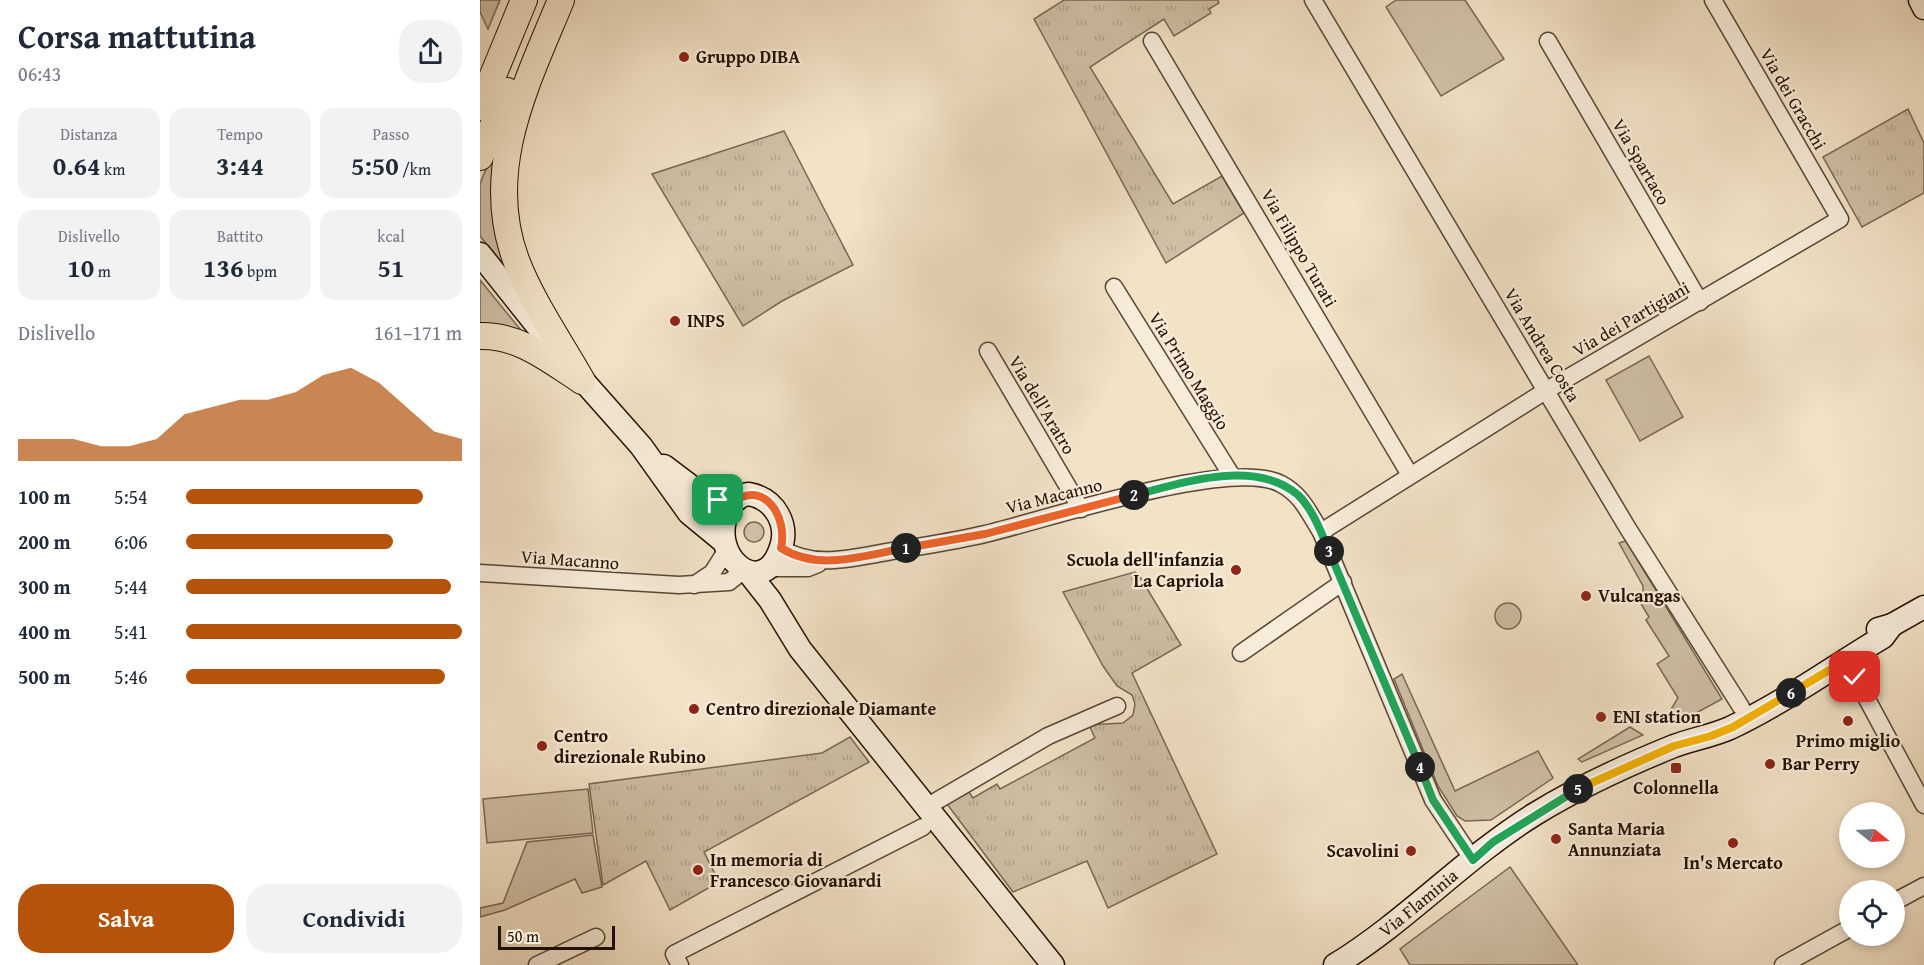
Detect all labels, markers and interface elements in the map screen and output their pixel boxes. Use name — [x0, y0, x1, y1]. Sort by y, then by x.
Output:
text: Corsa mattutina — [18, 12, 256, 60]
button: share — [399, 20, 462, 83]
place label: Gruppo DIBA — [696, 43, 800, 70]
street label: Via dei Gracchi — [1753, 43, 1834, 155]
marker: Gruppo DIBA — [677, 50, 691, 64]
text: 06:43 — [18, 59, 61, 88]
street label: Via Spartaco — [1606, 114, 1677, 210]
text: Distanza — [60, 122, 118, 146]
text: Tempo — [217, 122, 263, 146]
text: Passo — [372, 122, 410, 146]
text: 0.64 — [53, 146, 101, 185]
text: 3:44 — [216, 146, 264, 185]
text: 5:50 — [351, 146, 399, 185]
text: km — [101, 157, 125, 181]
text: /km — [399, 157, 431, 181]
street label: Via Filippo Turati — [1255, 183, 1344, 312]
text: Dislivello — [58, 224, 120, 248]
text: Battito — [217, 224, 263, 248]
text: kcal — [377, 224, 405, 248]
text: 10 — [67, 248, 94, 287]
text: 136 — [203, 248, 243, 287]
text: 51 — [378, 248, 404, 287]
text: m — [94, 259, 111, 283]
text: bpm — [243, 259, 277, 283]
street label: Via dei Partigiani — [1567, 274, 1694, 363]
street label: Via Andrea Costa — [1498, 283, 1587, 407]
street label: Via Primo Maggio — [1142, 306, 1237, 435]
place label: INPS — [687, 307, 725, 334]
marker: INPS — [668, 314, 682, 328]
text: Dislivello — [18, 318, 95, 347]
text: 161–171 m — [374, 318, 462, 347]
street label: Via dell'Aratro — [1002, 350, 1083, 459]
street label: Via Macanno — [1003, 471, 1105, 521]
pin — [692, 474, 743, 525]
pin: 2 — [1119, 480, 1149, 510]
text: 100 m — [18, 482, 71, 511]
text: 5:54 — [114, 482, 148, 511]
icon: arrive — [701, 483, 734, 516]
text: 2 — [1130, 483, 1138, 507]
text: 200 m — [18, 527, 71, 556]
text: 6:06 — [114, 527, 148, 556]
pin: 1 — [891, 533, 921, 563]
text: 1 — [902, 536, 910, 560]
pin: 3 — [1314, 536, 1344, 566]
text: 3 — [1325, 539, 1333, 563]
street label: Via Macanno — [520, 543, 620, 576]
place label: Scuola dell'infanzia La Capriola — [1066, 546, 1225, 594]
marker: Scuola dell'infanzia La Capriola — [1229, 563, 1243, 577]
text: 300 m — [18, 572, 71, 601]
text: 5:44 — [114, 572, 148, 601]
place label: Vulcangas — [1598, 582, 1681, 609]
marker: Vulcangas — [1579, 589, 1593, 603]
text: 400 m — [18, 617, 71, 646]
text: 5:41 — [114, 617, 148, 646]
pin — [1829, 651, 1880, 702]
icon: check — [1838, 660, 1871, 693]
text: 500 m — [18, 662, 71, 691]
text: 5:46 — [114, 662, 148, 691]
pin: 6 — [1776, 678, 1806, 708]
text: 6 — [1787, 681, 1795, 705]
place label: Centro direzionale Diamante — [706, 695, 936, 722]
marker: Centro direzionale Diamante — [687, 702, 701, 716]
place label: ENI station — [1613, 703, 1701, 730]
marker: ENI station — [1594, 710, 1608, 724]
marker: Primo miglio — [1841, 714, 1855, 728]
place label: Centro direzionale Rubino — [554, 722, 706, 770]
place label: Primo miglio — [1796, 727, 1901, 754]
marker: Centro direzionale Rubino — [535, 739, 549, 753]
place label: Bar Perry — [1782, 750, 1860, 777]
pin: 4 — [1405, 752, 1435, 782]
text: 4 — [1416, 755, 1424, 779]
marker: Bar Perry — [1763, 757, 1777, 771]
marker: Colonnella — [1669, 761, 1683, 775]
pin: 5 — [1563, 774, 1593, 804]
place label: Colonnella — [1633, 774, 1719, 801]
text: 5 — [1574, 777, 1582, 801]
north arrow — [1839, 802, 1905, 868]
map controls — [1839, 802, 1905, 946]
place label: Santa Maria Annunziata — [1568, 815, 1666, 863]
marker: Santa Maria Annunziata — [1549, 832, 1563, 846]
marker: In's Mercato — [1726, 836, 1740, 850]
place label: Scavolini — [1326, 837, 1399, 864]
marker: Scavolini — [1404, 844, 1418, 858]
place label: In memoria di Francesco Giovanardi — [710, 846, 882, 894]
place label: In's Mercato — [1683, 849, 1783, 876]
street label: Via Flaminia — [1373, 862, 1464, 943]
marker: In memoria di Francesco Giovanardi — [691, 863, 705, 877]
button: locate — [1839, 880, 1905, 946]
button: Salva — [18, 884, 234, 953]
button: Condividi — [246, 884, 462, 953]
scale bar — [498, 923, 615, 950]
text: 50 m — [507, 924, 539, 948]

